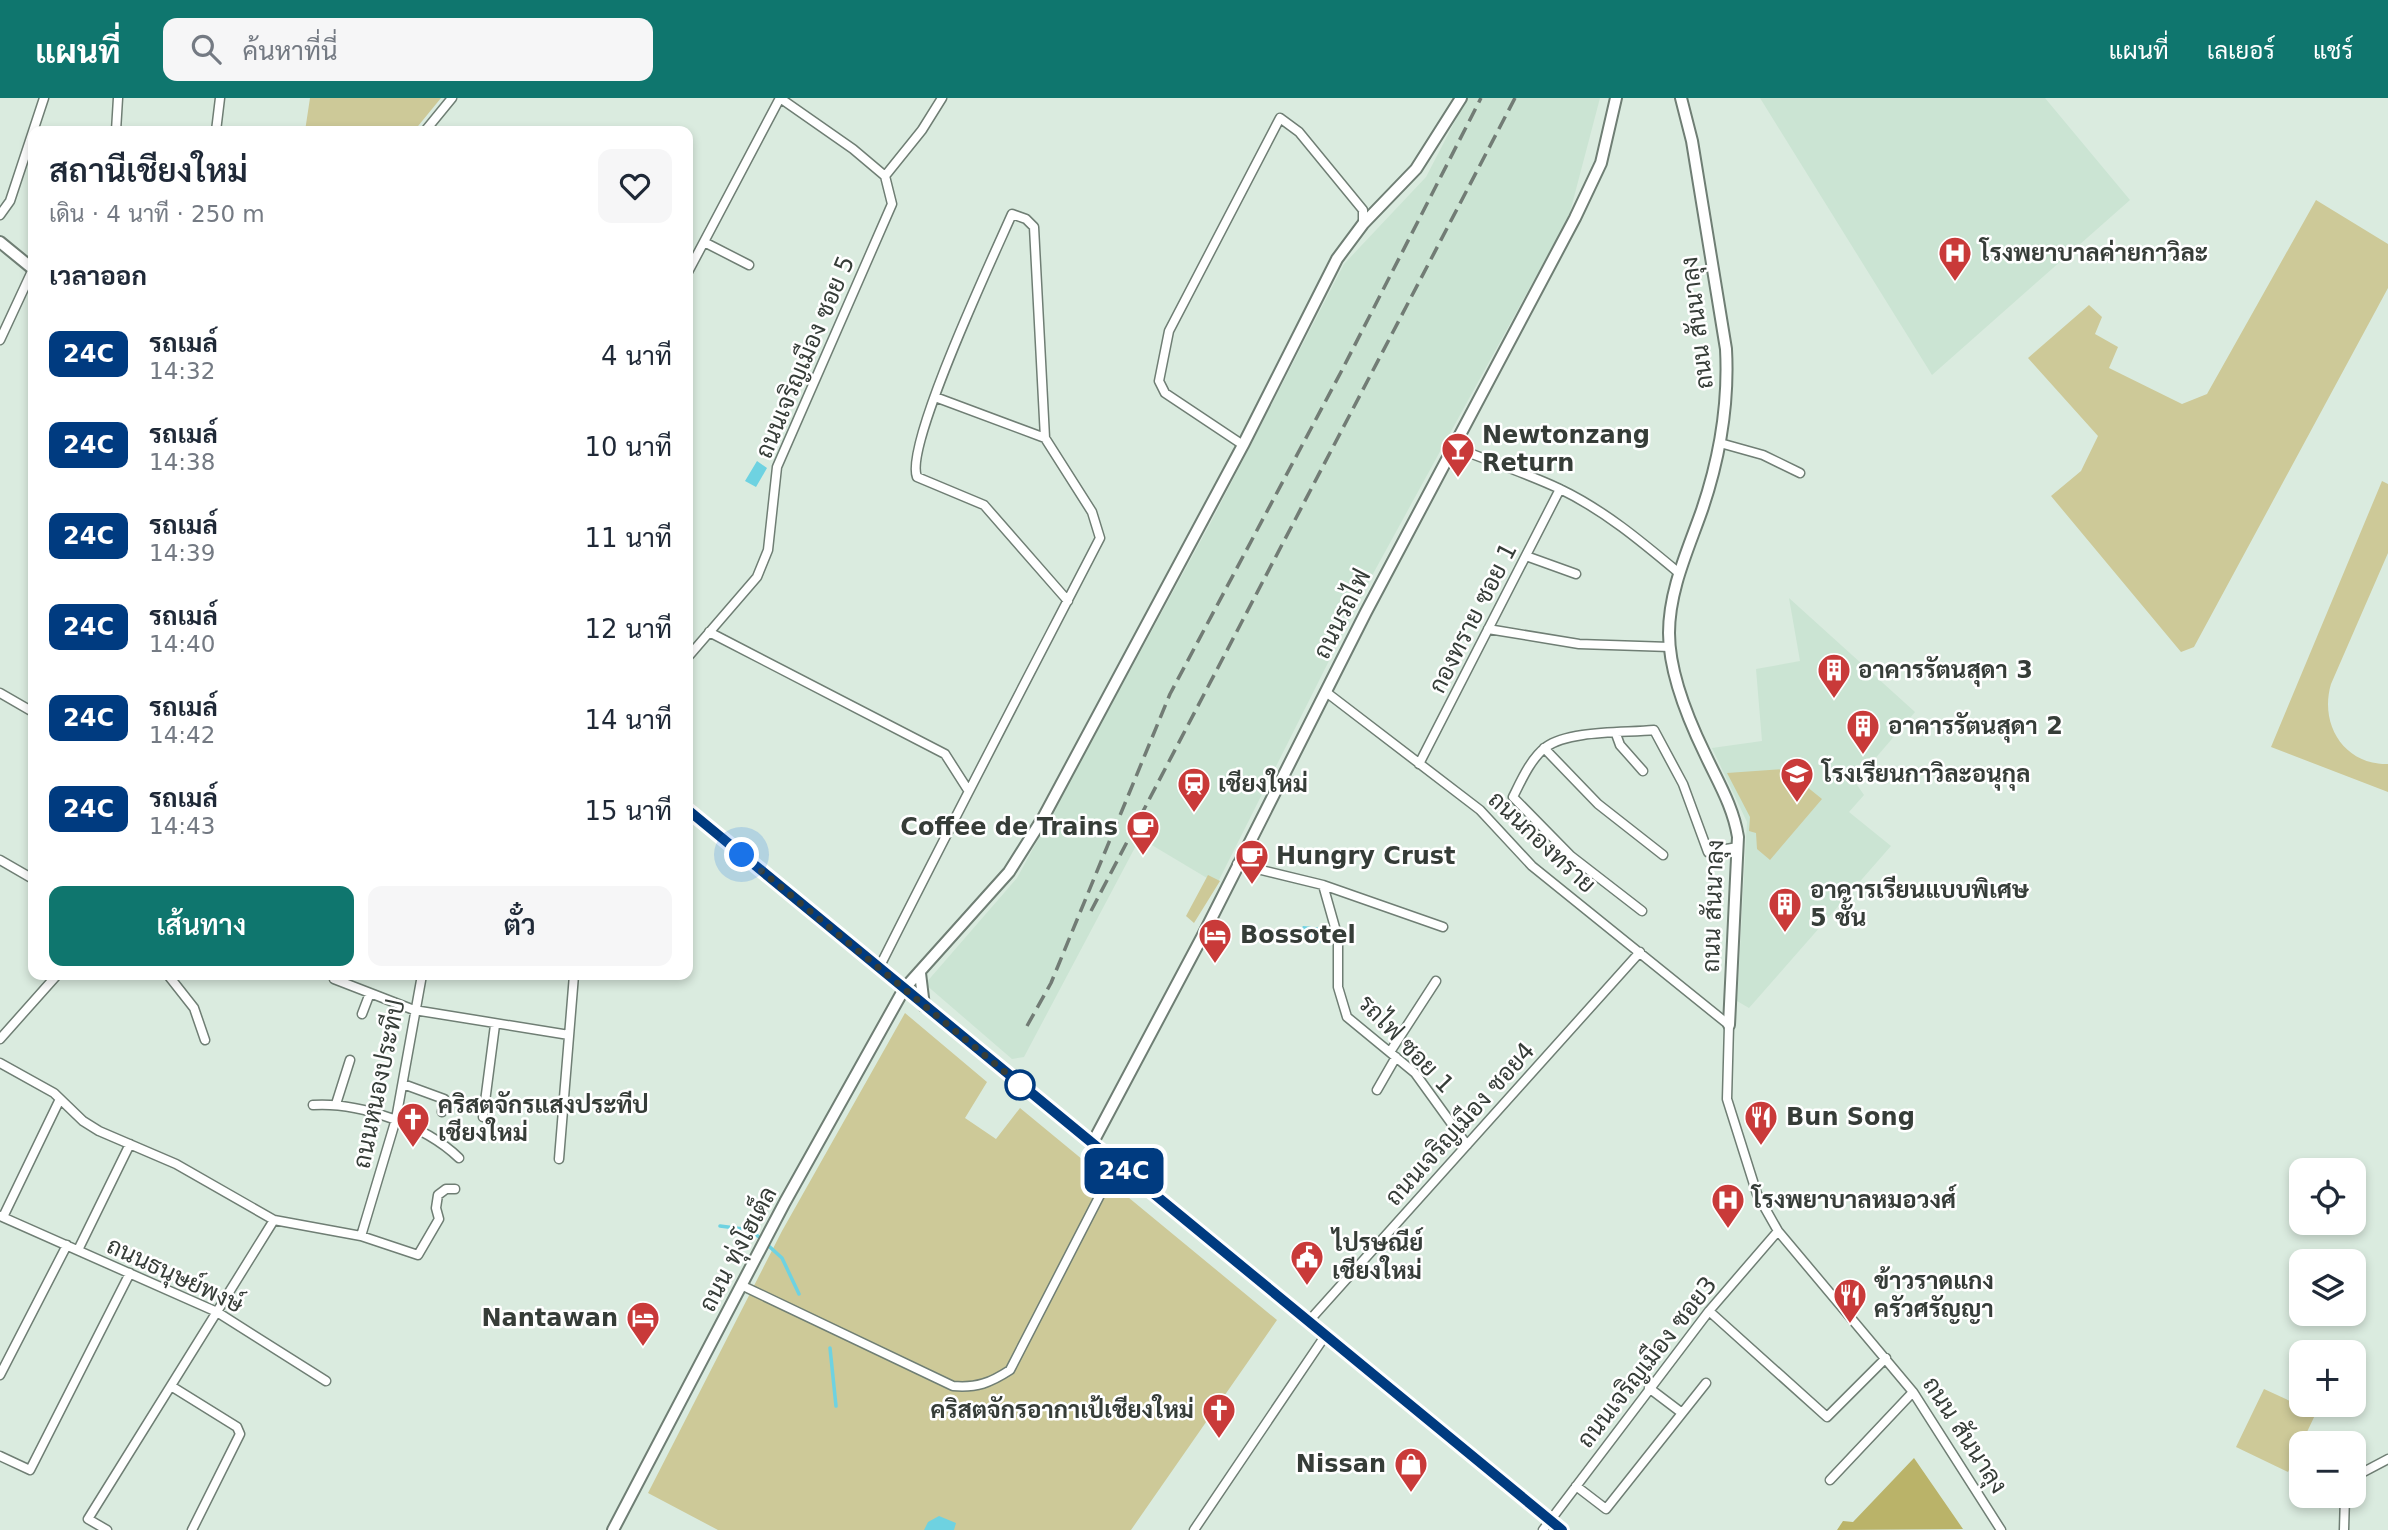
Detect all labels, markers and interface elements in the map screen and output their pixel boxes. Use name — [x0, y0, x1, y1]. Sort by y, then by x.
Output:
search box — [163, 18, 653, 81]
icon: search — [187, 30, 225, 68]
text: แผนที่ — [35, 32, 121, 71]
text: ค้นหาที่นี่ — [243, 36, 338, 66]
text: แผนที่ — [2109, 37, 2169, 65]
text: เลเยอร์ — [2207, 37, 2275, 65]
text: แชร์ — [2313, 37, 2353, 65]
button: heart — [598, 149, 672, 223]
text: สถานีเชียงใหม่ — [49, 151, 248, 190]
text: เดิน · 4 นาที · 250 m — [49, 201, 265, 227]
hospital icon: โรงพยาบาลค่ายกาวิละ — [1936, 234, 1974, 283]
place label: โรงพยาบาลค่ายกาวิละ — [1978, 237, 2208, 267]
street label: ถนนเจริญเมือง ซอย 5 — [749, 251, 860, 462]
street label: ถนน สันนาลุง — [1675, 255, 1721, 391]
text: เวลาออก — [49, 261, 147, 291]
text: รถเมล์ — [149, 328, 218, 358]
text: 24C — [63, 340, 114, 368]
text: 4 นาที — [601, 341, 672, 371]
text: 14:32 — [149, 358, 215, 384]
text: รถเมล์ — [149, 419, 218, 449]
place label: Newtonzang Return — [1482, 421, 1650, 477]
bar icon: Newtonzang Return — [1439, 430, 1477, 479]
text: 24C — [63, 431, 114, 459]
text: 10 นาที — [584, 432, 672, 462]
text: 14:38 — [149, 449, 215, 475]
text: รถเมล์ — [149, 510, 218, 540]
text: 24C — [63, 522, 114, 550]
text: 11 นาที — [584, 523, 672, 553]
street label: กองทราย ซอย 1 — [1423, 538, 1523, 698]
text: 14:39 — [149, 540, 215, 566]
street label: ถนนรถไฟ — [1306, 564, 1376, 663]
text: รถเมล์ — [149, 601, 218, 631]
text: 24C — [63, 613, 114, 641]
text: 12 นาที — [584, 614, 672, 644]
text: 14:40 — [149, 631, 215, 657]
building icon: อาคารรัตนสุดา 3 — [1815, 651, 1853, 700]
place label: อาคารรัตนสุดา 3 — [1858, 655, 2033, 687]
text: รถเมล์ — [149, 692, 218, 722]
text: 24C — [63, 704, 114, 732]
text: 14 นาที — [584, 705, 672, 735]
building icon: อาคารรัตนสุดา 2 — [1844, 707, 1882, 756]
place label: อาคารรัตนสุดา 2 — [1888, 711, 2063, 743]
text: 14:42 — [149, 722, 215, 748]
school or university icon: โรงเรียนกาวิละอนุกุล — [1778, 755, 1816, 804]
place label: โรงเรียนกาวิละอนุกุล — [1820, 758, 2031, 791]
station icon: เชียงใหม่ — [1175, 765, 1213, 814]
place label: เชียงใหม่ — [1218, 768, 1308, 798]
text: รถเมล์ — [149, 783, 218, 813]
street label: ถนนกองทราย — [1483, 785, 1601, 899]
text: 24C — [63, 795, 114, 823]
text: 15 นาที — [584, 796, 672, 826]
cafe icon: Coffee de Trains — [1124, 808, 1162, 857]
text: 14:43 — [149, 813, 215, 839]
place label: Coffee de Trains — [900, 813, 1118, 841]
your location — [724, 837, 759, 872]
cafe icon: Hungry Crust — [1233, 837, 1271, 886]
street label: ถนน สันนาลุง — [1697, 839, 1731, 973]
place label: Hungry Crust — [1276, 842, 1456, 870]
place label: อาคารเรียนแบบพิเศษ 5 ชั้น — [1810, 875, 2030, 932]
building icon: อาคารเรียนแบบพิเศษ 5 ชั้น — [1766, 885, 1804, 934]
button: เส้นทาง — [49, 886, 354, 966]
button: ตั๋ว — [368, 886, 672, 966]
hotel icon: Bossotel — [1196, 916, 1234, 965]
place label: Bossotel — [1240, 921, 1356, 949]
street label: รถไฟ ซอย 1 — [1352, 988, 1461, 1099]
street label: ถนนหนองประทีป — [346, 997, 411, 1171]
street label: ถนนเจริญเมือง ซอย4 — [1379, 1036, 1540, 1211]
unlabelled marker — [1005, 1070, 1035, 1100]
place label: คริสตจักรแสงประทีป เชียงใหม่ — [438, 1090, 649, 1147]
restaurant icon: Bun Song — [1742, 1098, 1780, 1147]
church icon: คริสตจักรแสงประทีป เชียงใหม่ — [394, 1100, 432, 1149]
place label: Bun Song — [1786, 1103, 1915, 1131]
line badge: 24C — [1084, 1148, 1164, 1194]
text: 24C — [1098, 1157, 1150, 1185]
map controls — [2289, 1158, 2366, 1508]
button: locate — [2289, 1158, 2366, 1235]
street label: ถนน ทุ่งโฮเต็ล — [691, 1180, 784, 1317]
hospital icon: โรงพยาบาลหมอวงศ์ — [1709, 1181, 1747, 1230]
place label: โรงพยาบาลหมอวงศ์ — [1750, 1184, 1957, 1214]
place label: ไปรษณีย์ เชียงใหม่ — [1330, 1227, 1424, 1285]
street label: ถนนธนุษย์พงษ์ — [102, 1229, 249, 1321]
public building icon: ไปรษณีย์ เชียงใหม่ — [1288, 1238, 1326, 1287]
button: layers — [2289, 1249, 2366, 1326]
place label: ข้าวราดแกง ครัวศรัญญา — [1874, 1265, 1994, 1324]
street label: ถนนเจริญเมือง ซอย3 — [1571, 1270, 1723, 1453]
restaurant icon: ข้าวราดแกง ครัวศรัญญา — [1831, 1276, 1869, 1325]
hotel icon: Nantawan — [624, 1299, 662, 1348]
place label: Nantawan — [482, 1304, 618, 1332]
button: + — [2289, 1340, 2366, 1417]
street label: ถนน สันนาลุง — [1915, 1372, 2013, 1500]
church icon: คริสตจักรอากาเป้เชียงใหม่ — [1200, 1391, 1238, 1440]
place label: คริสตจักรอากาเป้เชียงใหม่ — [931, 1394, 1194, 1424]
button: − — [2289, 1431, 2366, 1508]
shop icon: Nissan — [1392, 1445, 1430, 1494]
place label: Nissan — [1296, 1450, 1386, 1478]

